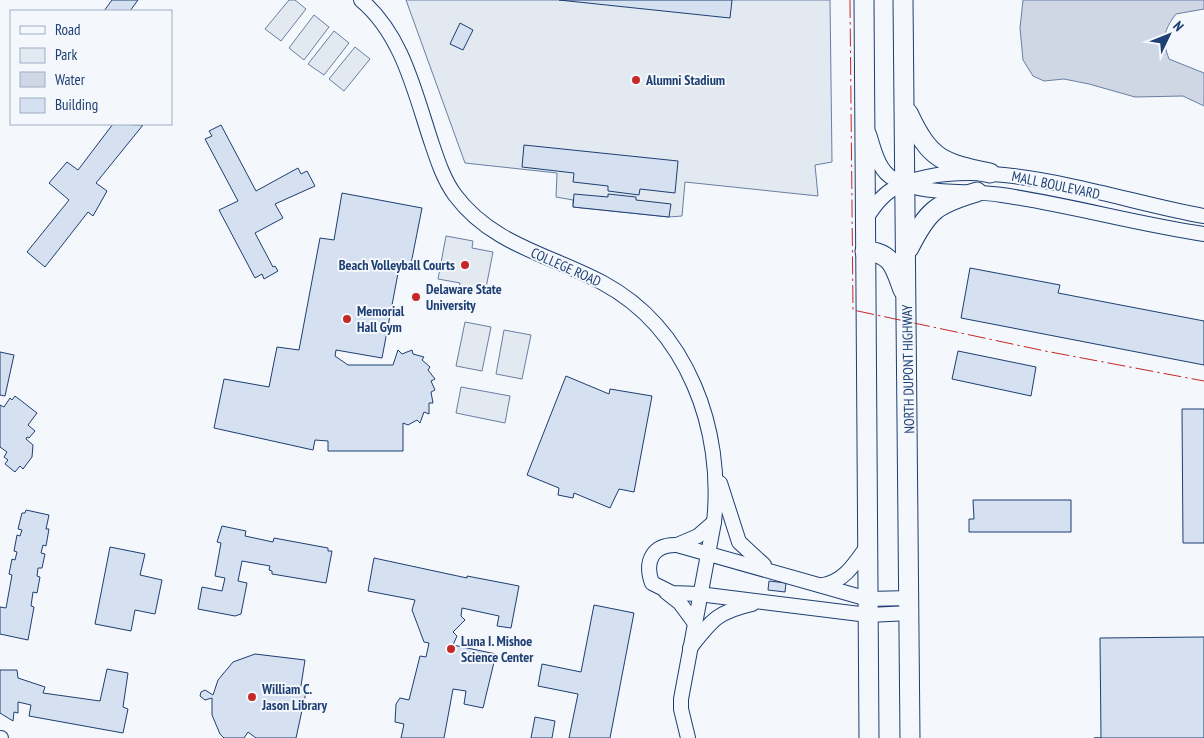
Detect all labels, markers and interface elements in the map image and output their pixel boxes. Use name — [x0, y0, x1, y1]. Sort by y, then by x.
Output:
legend — [10, 10, 172, 125]
north arrow — [1144, 10, 1194, 60]
text: N — [1169, 17, 1188, 35]
text: Road — [55, 20, 81, 39]
text: Park — [55, 45, 77, 64]
text: Water — [55, 70, 86, 89]
place label: Alumni Stadium — [645, 71, 725, 89]
marker: Alumni Stadium — [630, 74, 642, 86]
text: Building — [55, 95, 98, 114]
street label: MALL BOULEVARD — [1010, 167, 1102, 203]
street label: COLLEGE ROAD — [528, 244, 604, 290]
place label: Beach Volleyball Courts — [339, 256, 455, 274]
marker: Beach Volleyball Courts — [459, 259, 471, 271]
place label: Delaware State University — [426, 280, 502, 314]
marker: Delaware State University — [410, 291, 422, 303]
place label: Memorial Hall Gym — [357, 302, 405, 336]
street label: NORTH DUPONT HIGHWAY — [898, 304, 918, 434]
marker: Memorial Hall Gym — [341, 313, 353, 325]
place label: Luna I. Mishoe Science Center — [461, 632, 534, 666]
marker: Luna I. Mishoe Science Center — [445, 643, 457, 655]
place label: William C. Jason Library — [261, 680, 327, 714]
marker: William C. Jason Library — [246, 691, 258, 703]

